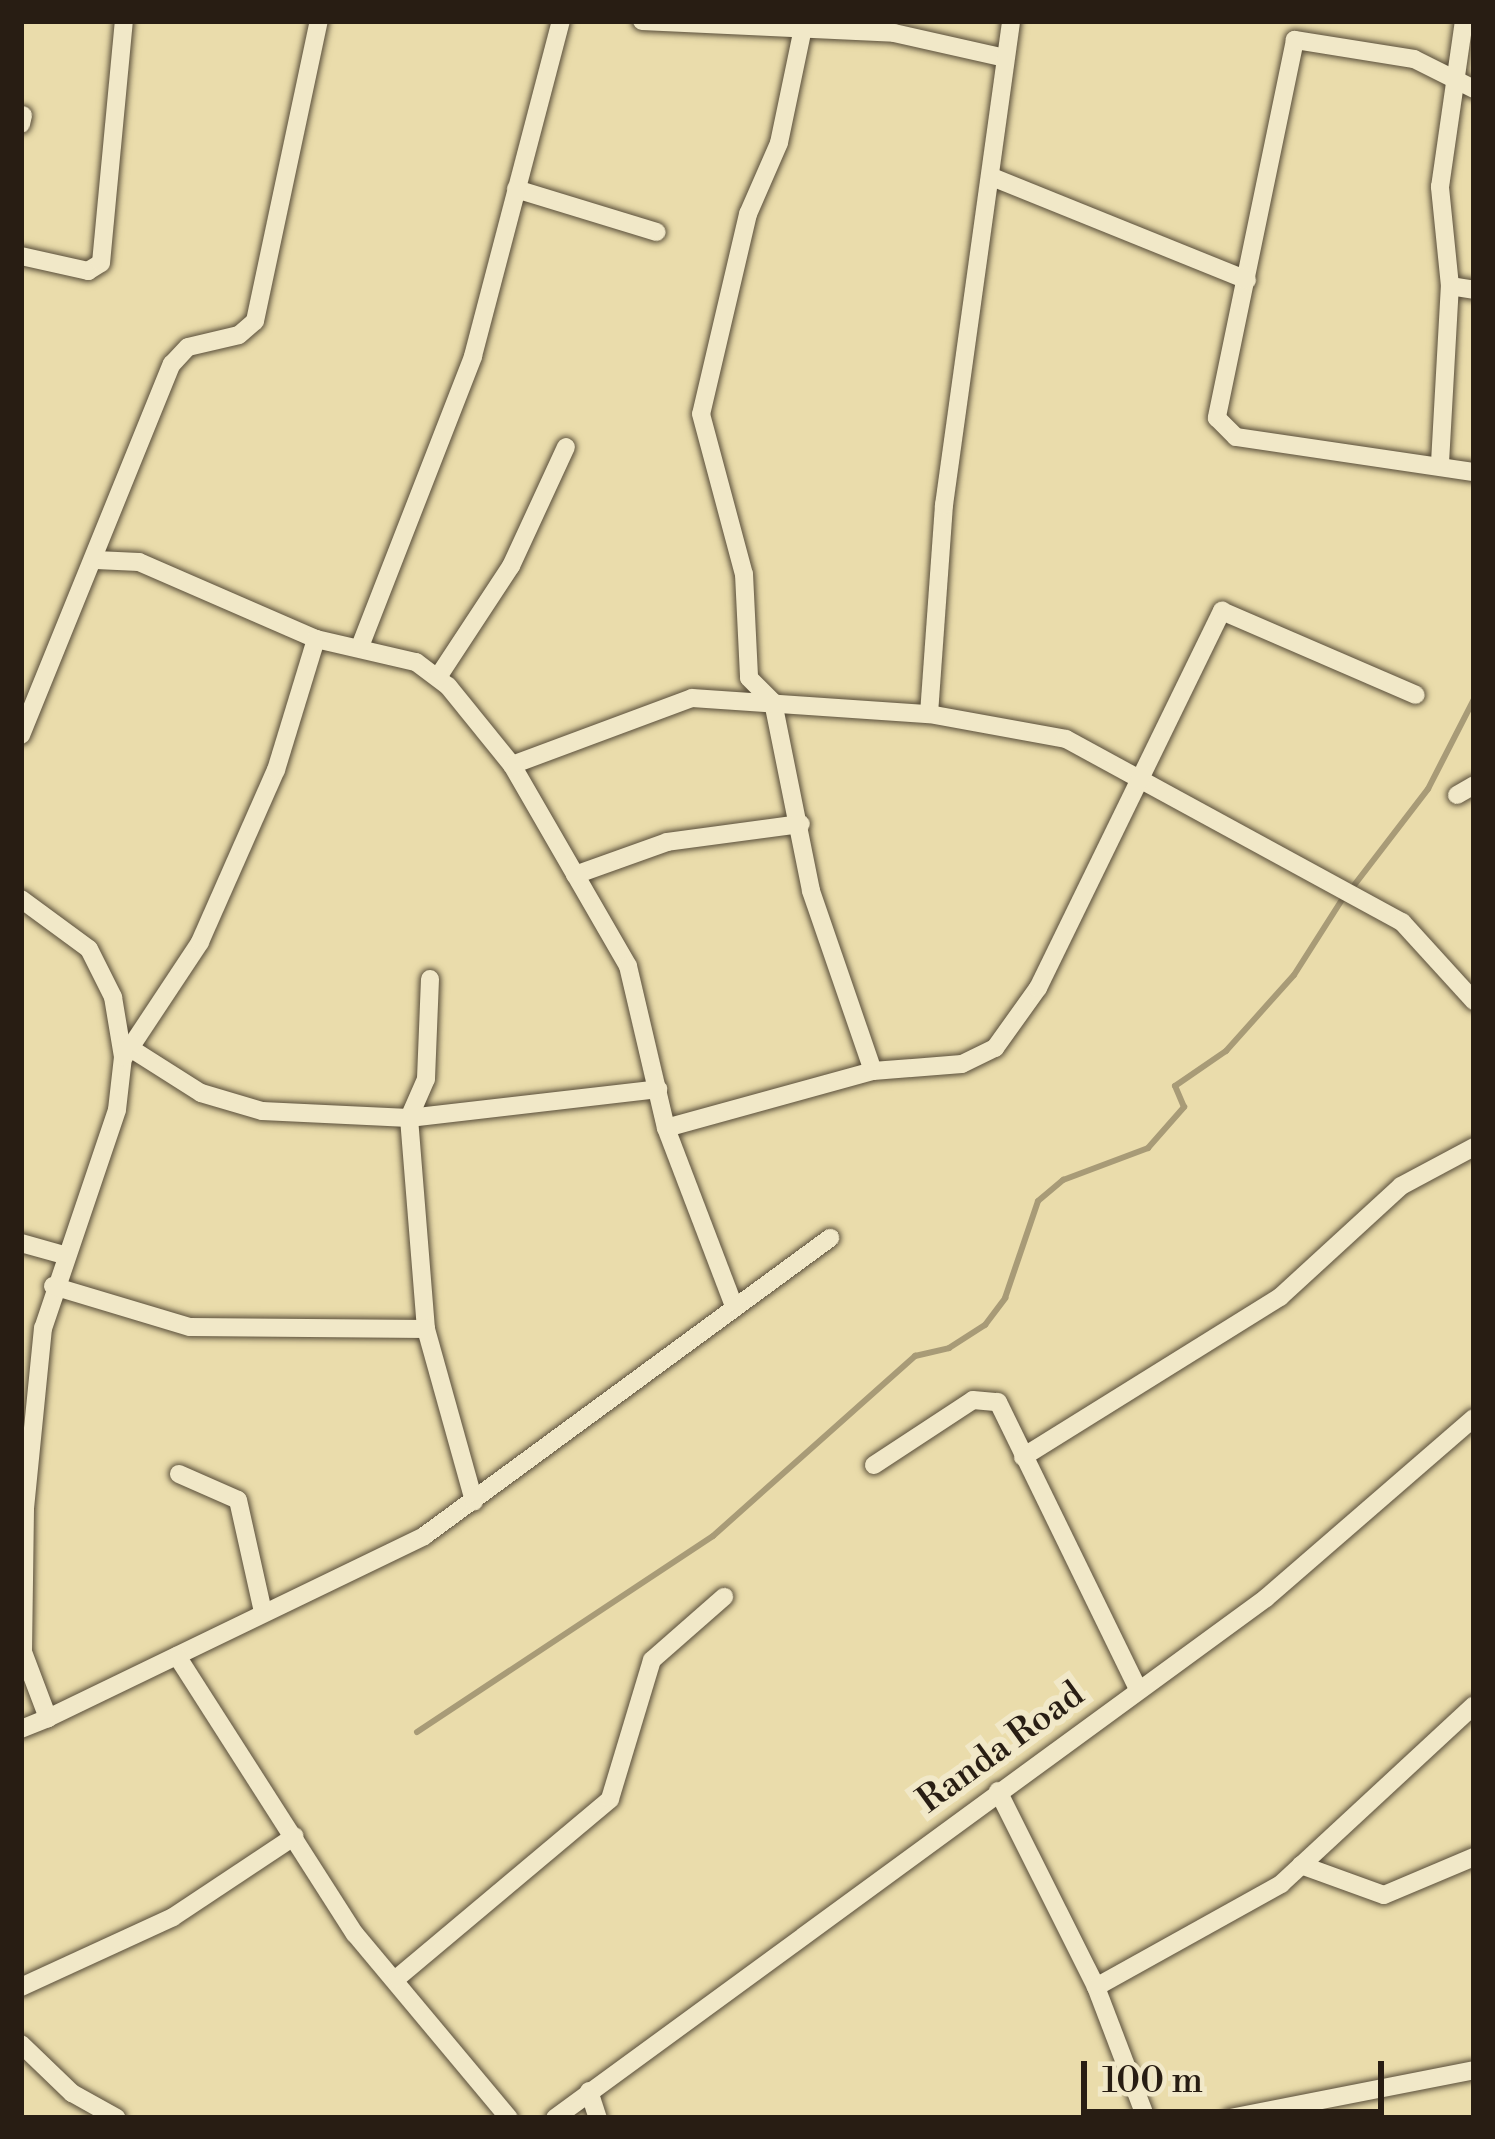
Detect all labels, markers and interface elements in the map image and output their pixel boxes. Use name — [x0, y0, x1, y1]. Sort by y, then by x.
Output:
street label: Randa Road — [909, 1673, 1093, 1823]
scale bar — [1087, 2037, 1390, 2111]
text: 100 m — [1102, 2059, 1203, 2104]

